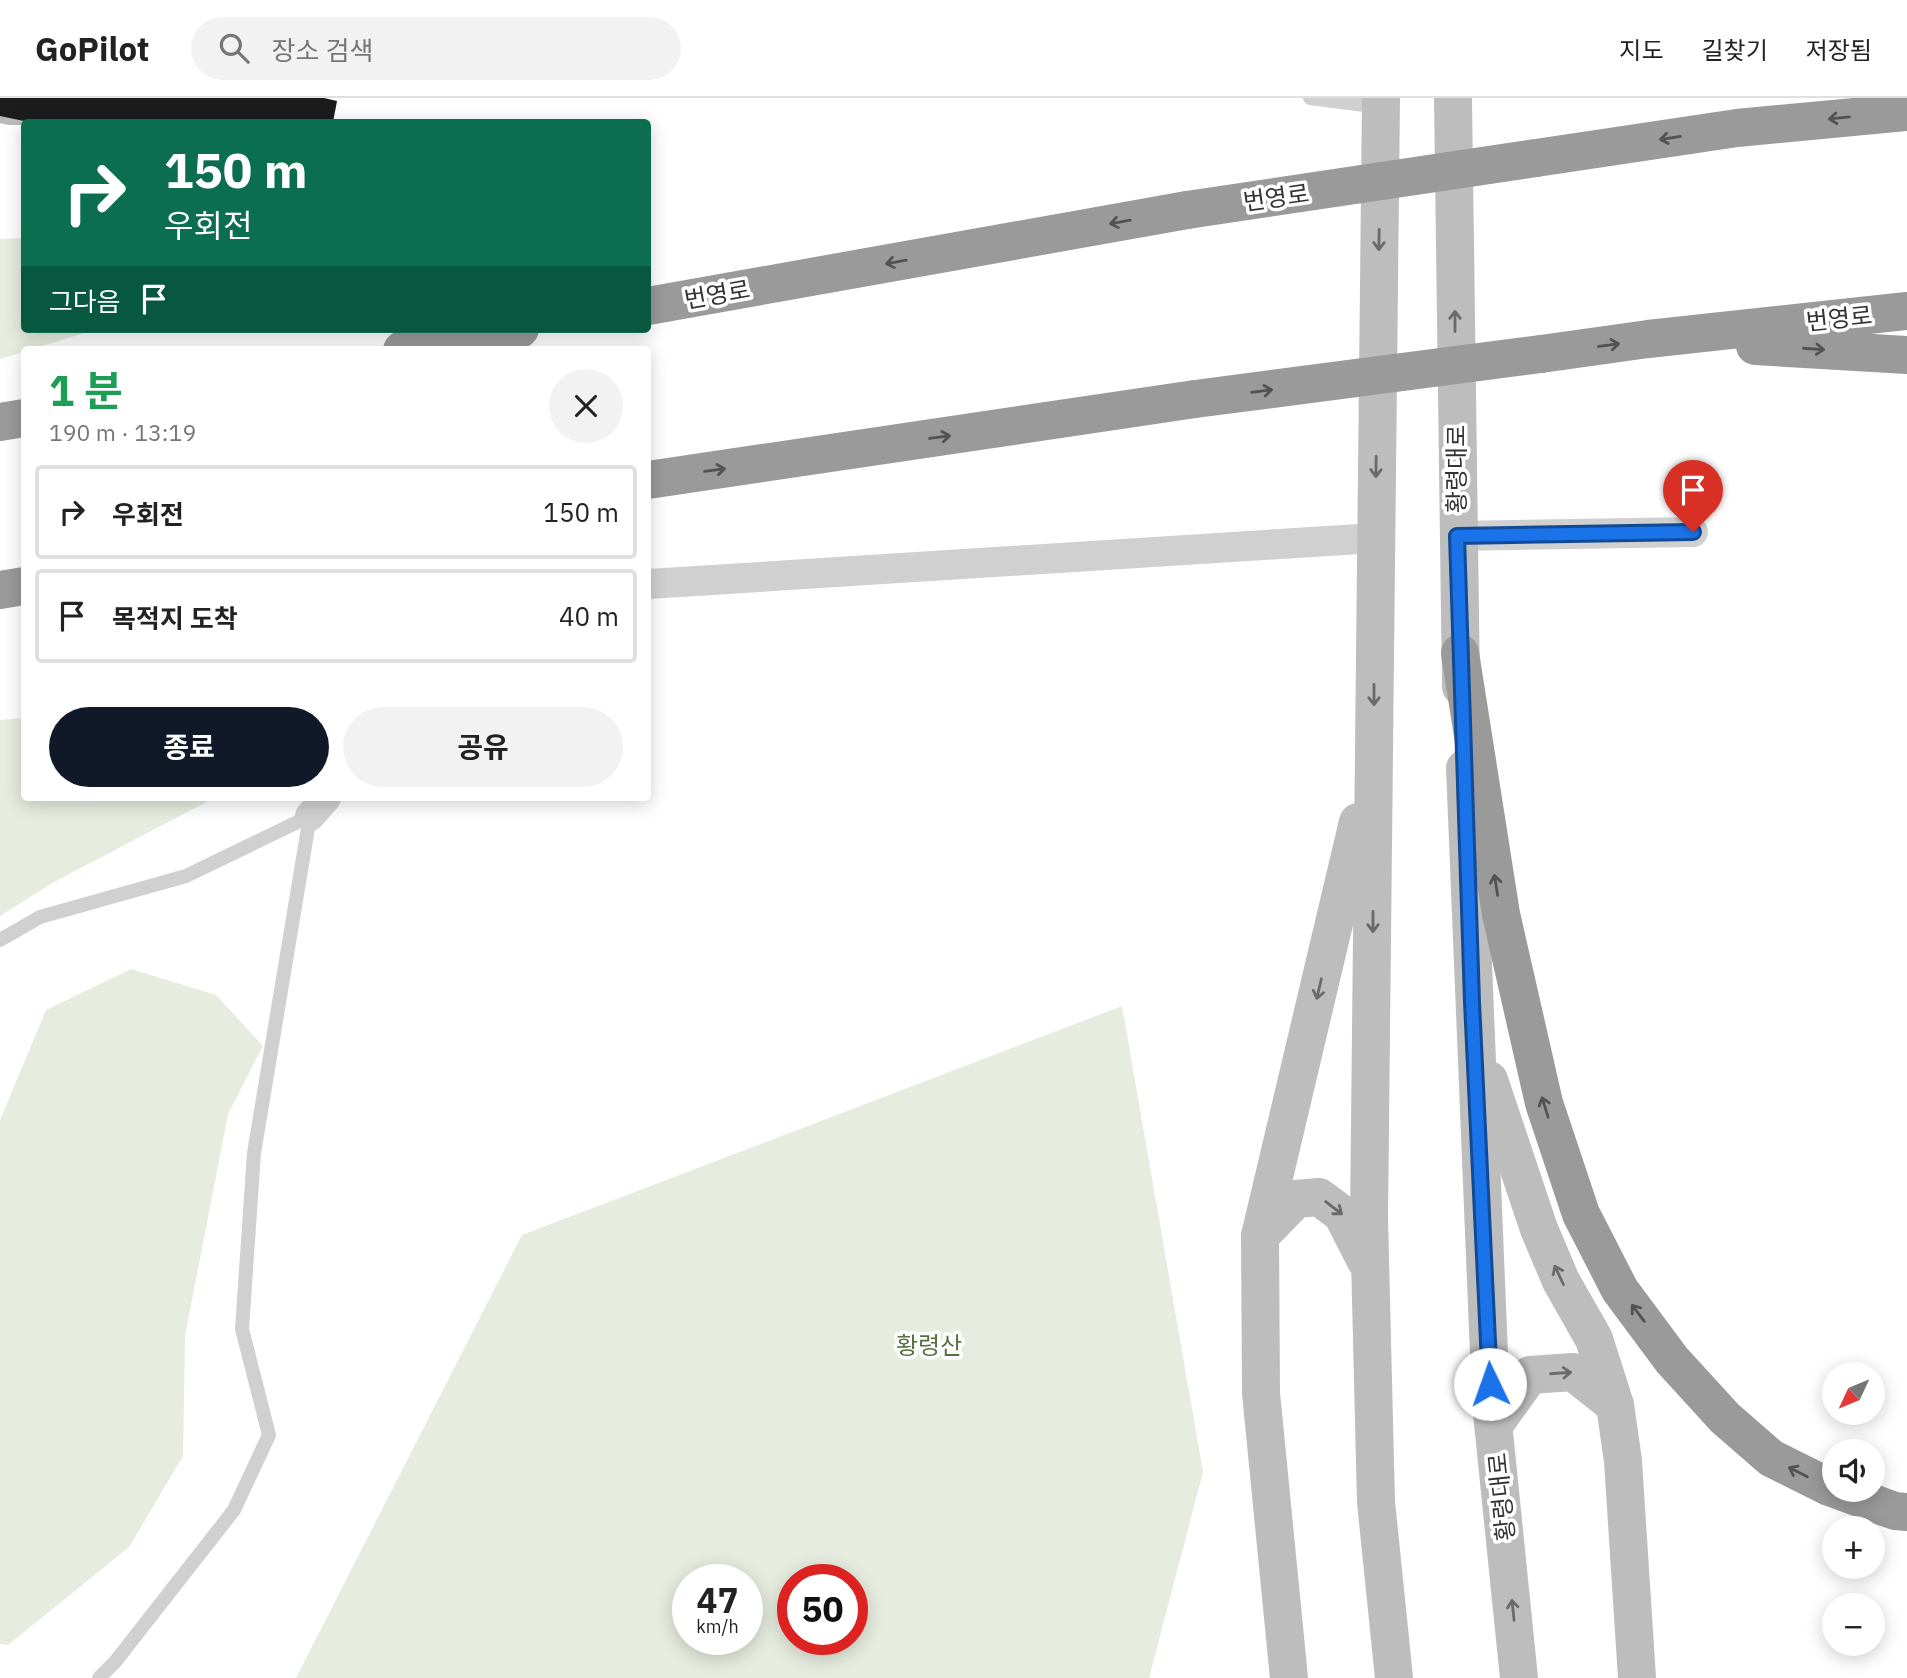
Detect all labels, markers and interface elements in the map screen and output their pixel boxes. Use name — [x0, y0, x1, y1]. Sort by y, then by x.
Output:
search box — [191, 17, 681, 80]
text: GoPilot — [35, 27, 149, 70]
icon: search — [215, 29, 253, 67]
text: 장소 검색 — [271, 33, 373, 67]
text: 지도 — [1619, 34, 1664, 66]
text: 길찾기 — [1702, 34, 1768, 66]
text: 저장됨 — [1806, 34, 1872, 66]
one-way arrow — [1828, 112, 1851, 125]
one-way arrow — [1659, 132, 1682, 145]
text: 150 m — [164, 138, 308, 201]
icon: right — [49, 147, 140, 238]
street label: 번영로 — [1241, 177, 1311, 217]
text: 우회전 — [164, 204, 252, 246]
one-way arrow — [1109, 216, 1132, 229]
one-way arrow — [1372, 228, 1386, 251]
one-way arrow — [885, 256, 908, 269]
street label: 번영로 — [682, 272, 752, 316]
icon: arrive — [135, 280, 173, 318]
text: 그다음 — [49, 284, 121, 318]
street label: 번영로 — [1804, 299, 1874, 337]
one-way arrow — [1448, 310, 1462, 333]
one-way arrow — [1597, 338, 1620, 351]
one-way arrow — [1802, 343, 1825, 356]
text: 1 분 — [49, 363, 123, 418]
button: close — [549, 369, 623, 443]
one-way arrow — [1251, 384, 1273, 397]
text: 190 m · 13:19 — [49, 417, 196, 447]
street label: 황령대로 — [1440, 425, 1472, 513]
one-way arrow — [928, 430, 951, 443]
one-way arrow — [1369, 455, 1383, 478]
pin — [1663, 460, 1723, 532]
one-way arrow — [703, 463, 726, 476]
icon: arrive — [1674, 471, 1712, 509]
icon: right — [53, 493, 91, 531]
text: 150 m — [543, 495, 619, 529]
text: 우회전 — [112, 497, 184, 531]
icon: arrive — [53, 597, 91, 635]
text: 40 m — [559, 599, 619, 633]
text: 목적지 도착 — [112, 601, 238, 635]
one-way arrow — [1367, 683, 1381, 706]
button: 종료 — [49, 707, 329, 787]
button: 공유 — [343, 707, 623, 787]
one-way arrow — [1489, 874, 1502, 897]
one-way arrow — [1366, 910, 1380, 933]
one-way arrow — [1312, 977, 1325, 1000]
one-way arrow — [1538, 1096, 1551, 1118]
one-way arrow — [1324, 1201, 1342, 1216]
one-way arrow — [1552, 1265, 1565, 1287]
one-way arrow — [1630, 1305, 1645, 1323]
park label: 황령산 — [896, 1329, 962, 1361]
position arrow — [1453, 1347, 1527, 1421]
north arrow — [1822, 1362, 1885, 1424]
map controls — [1822, 1362, 1885, 1656]
one-way arrow — [1549, 1366, 1572, 1379]
button: sound — [1822, 1439, 1885, 1502]
street label: 황령대로 — [1480, 1451, 1522, 1543]
one-way arrow — [1788, 1464, 1809, 1478]
button: + — [1822, 1516, 1885, 1579]
speed limit sign: 50 — [777, 1564, 868, 1655]
text: 47 — [696, 1577, 739, 1623]
button: − — [1822, 1593, 1885, 1656]
one-way arrow — [1506, 1599, 1519, 1622]
text: km/h — [696, 1615, 739, 1638]

